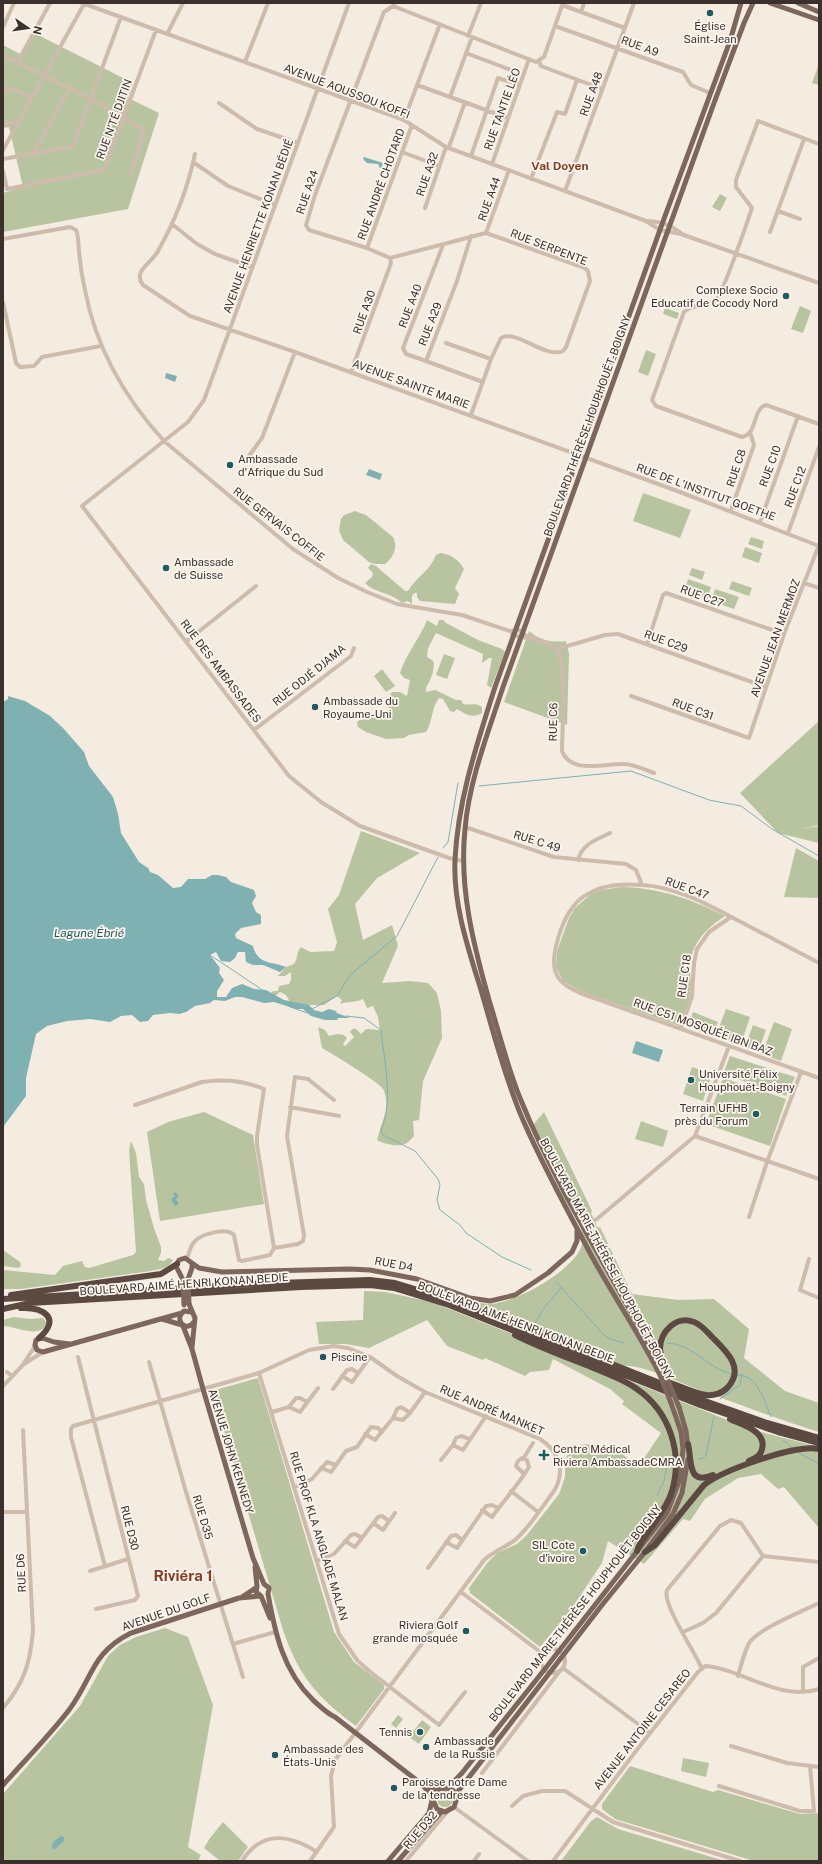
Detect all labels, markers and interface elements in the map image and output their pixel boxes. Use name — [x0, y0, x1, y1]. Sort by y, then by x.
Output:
north arrow — [8, 8, 48, 48]
marker: Église Saint-Jean — [705, 8, 715, 18]
place label: Église Saint-Jean — [683, 19, 737, 45]
text: N — [31, 25, 45, 36]
street label: RUE A9 — [620, 34, 661, 58]
street label: AVENUE AOUSSOU KOFFI — [282, 61, 412, 121]
street label: RUE TANTIE LÉO — [481, 66, 522, 152]
street label: RUE A48 — [577, 70, 605, 118]
street label: RUE N'TÉ DJITIN — [93, 77, 134, 161]
street label: RUE ANDRÉ CHOTARD — [354, 126, 407, 241]
street label: AVENUE HENRIETTE KONAN BÉDIÉ — [220, 137, 295, 315]
street label: RUE A32 — [414, 150, 440, 198]
district label: Val Doyen — [531, 159, 589, 173]
street label: RUE A24 — [294, 168, 320, 216]
street label: RUE A44 — [475, 175, 503, 223]
street label: RUE SERPENTE — [509, 227, 589, 267]
street label: RUE A40 — [396, 282, 424, 330]
place label: Complexe Socio Educatif de Cocody Nord — [651, 284, 778, 309]
street label: RUE A30 — [351, 288, 378, 336]
marker: Complexe Socio Educatif de Cocody Nord — [781, 291, 791, 301]
street label: RUE A29 — [416, 300, 444, 347]
street label: BOULEVARD THÉRÈSE HOUPHOUËT-BOIGNY — [540, 313, 633, 538]
street label: AVENUE SAINTE MARIE — [351, 357, 471, 411]
street label: RUE C10 — [757, 443, 783, 488]
street label: RUE C8 — [724, 448, 748, 488]
place label: Ambassade d'Afrique du Sud — [238, 453, 323, 478]
marker: Ambassade d'Afrique du Sud — [225, 460, 235, 470]
street label: RUE DE L'INSTITUT GOETHE — [635, 461, 777, 523]
street label: RUE C12 — [782, 464, 808, 509]
street label: RUE GERVAIS COFFIE — [231, 485, 327, 563]
place label: Ambassade de Suisse — [174, 556, 234, 581]
marker: Ambassade de Suisse — [161, 563, 171, 573]
street label: AVENUE JEAN MERMOZ — [748, 577, 802, 699]
street label: RUE C27 — [679, 583, 726, 609]
street label: RUE DES AMBASSADES — [178, 617, 264, 725]
street label: RUE C29 — [643, 628, 690, 654]
street label: RUE ODJÉ DJAMA — [269, 641, 348, 708]
place label: Ambassade du Royaume-Uni — [323, 695, 398, 720]
street label: RUE C31 — [671, 696, 715, 722]
marker: Ambassade du Royaume-Uni — [310, 702, 320, 712]
street label: RUE C6 — [547, 702, 559, 742]
street label: RUE C 49 — [512, 828, 562, 854]
street label: RUE C47 — [664, 875, 711, 902]
water label: Lagune Ébrié — [54, 926, 125, 940]
street label: RUE C18 — [675, 954, 693, 998]
street label: RUE C51 MOSQUÉE IBN BAZ — [632, 995, 775, 1058]
place label: Université Félix Houphouët-Boigny — [699, 1068, 795, 1093]
marker: Université Félix Houphouët-Boigny — [686, 1075, 696, 1085]
place label: Terrain UFHB près du Forum — [675, 1102, 748, 1127]
marker: Terrain UFHB près du Forum — [751, 1109, 761, 1119]
street label: BOULEVARD MARIE-THÉRÈSE HOUPHOUËT-BOIGNY — [538, 1136, 677, 1382]
street label: RUE D4 — [374, 1254, 414, 1274]
street label: BOULEVARD AIMÉ HENRI KONAN BEDIE — [79, 1270, 289, 1297]
street label: BOULEVARD AIMÉ HENRI KONAN BEDIE — [416, 1278, 616, 1365]
place label: Piscine — [331, 1351, 368, 1363]
marker: Piscine — [318, 1352, 328, 1362]
street label: RUE ANDRÉ MANKET — [438, 1382, 547, 1438]
street label: AVENUE JOHN KENNEDY — [206, 1387, 256, 1515]
place label: Centre Médical Riviera AmbassadeCMRA — [553, 1443, 683, 1468]
marker: Centre Médical Riviera AmbassadeCMRA — [538, 1449, 550, 1461]
street label: RUE PROF KLA ANGLADE MALAN — [287, 1450, 351, 1622]
street label: RUE D35 — [191, 1493, 215, 1541]
street label: BOULEVARD MARIE-THÉRÈSE HOUPHOUËT-BOIGNY — [486, 1501, 664, 1724]
street label: RUE D30 — [119, 1504, 141, 1552]
place label: SIL Cote d'ivoire — [532, 1539, 575, 1564]
marker: SIL Cote d'ivoire — [578, 1546, 588, 1556]
street label: RUE D6 — [14, 1553, 28, 1593]
district label: Riviéra 1 — [153, 1567, 213, 1584]
street label: AVENUE DU GOLF — [120, 1591, 212, 1633]
place label: Riviera Golf grande mosquée — [373, 1619, 459, 1644]
marker: Riviera Golf grande mosquée — [461, 1626, 471, 1636]
street label: AVENUE ANTOINE CESAREO — [591, 1666, 693, 1792]
place label: Tennis — [379, 1726, 412, 1738]
marker: Tennis — [415, 1727, 425, 1737]
place label: Ambassade de la Russie — [434, 1735, 495, 1760]
marker: Ambassade de la Russie — [421, 1742, 431, 1752]
place label: Ambassade des États-Unis — [283, 1743, 364, 1768]
marker: Ambassade des États-Unis — [270, 1750, 280, 1760]
place label: Paroisse notre Dame de la tendresse — [402, 1776, 507, 1801]
marker: Paroisse notre Dame de la tendresse — [389, 1783, 399, 1793]
street label: RUE D32 — [401, 1808, 440, 1851]

